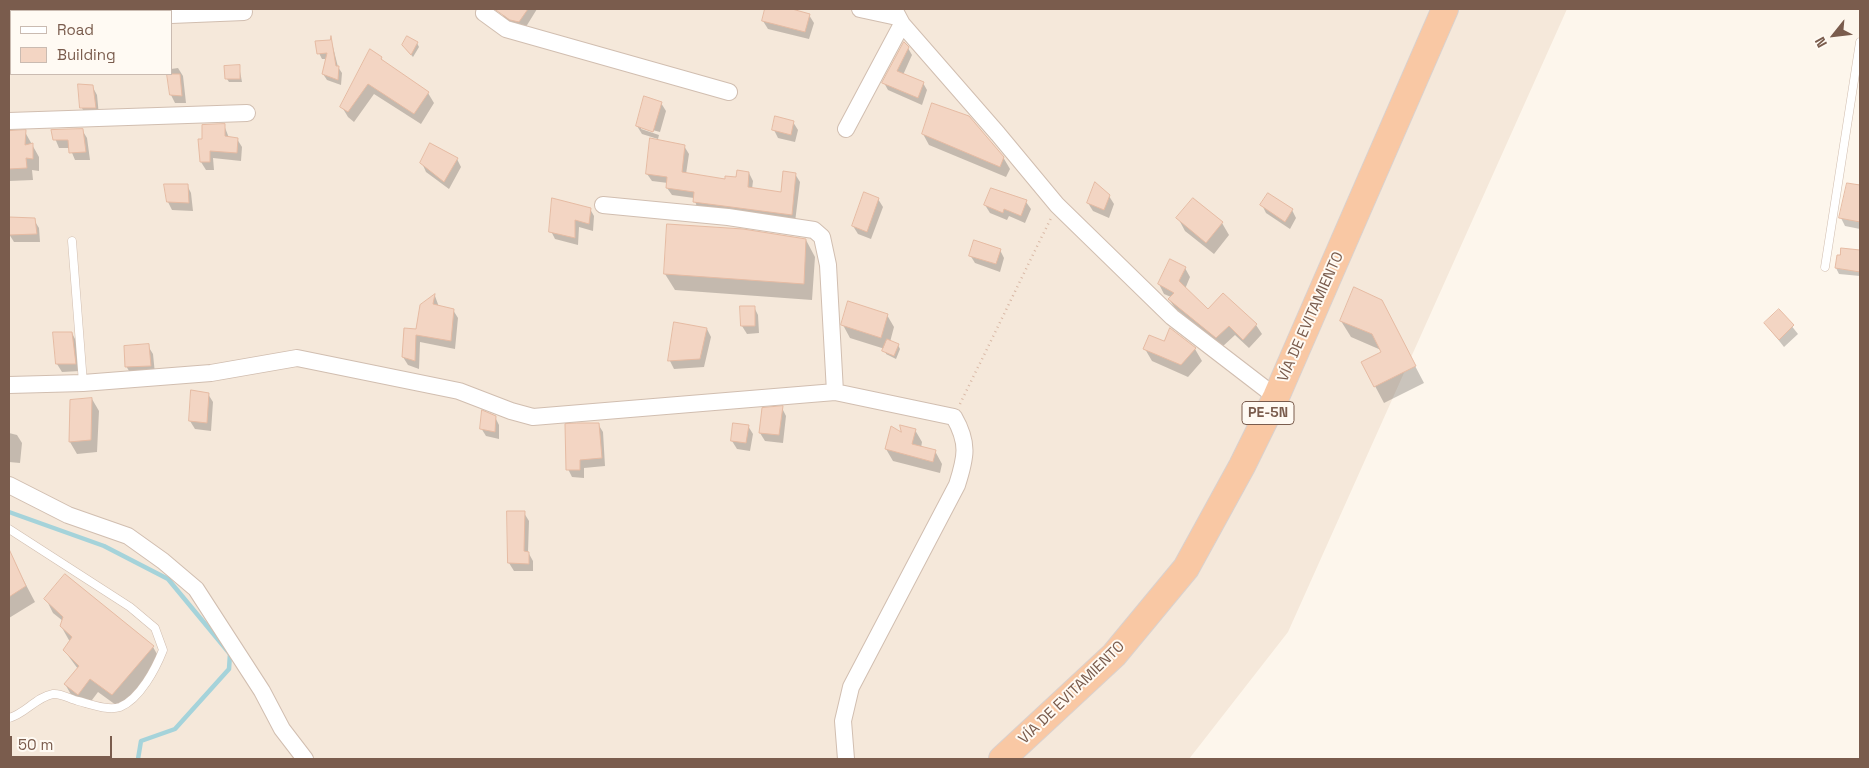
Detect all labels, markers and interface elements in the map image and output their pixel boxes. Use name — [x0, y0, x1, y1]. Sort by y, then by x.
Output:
legend — [10, 10, 172, 75]
north arrow — [1809, 10, 1859, 60]
text: Road — [57, 20, 94, 39]
text: N — [1811, 34, 1831, 51]
text: Building — [57, 45, 116, 64]
street label: VÍA DE EVITAMIENTO — [1274, 249, 1348, 385]
road number: PE-5N — [1242, 402, 1294, 424]
street label: VÍA DE EVITAMIENTO — [1015, 638, 1129, 748]
scale bar — [12, 726, 115, 758]
text: 50 m — [18, 735, 53, 754]

